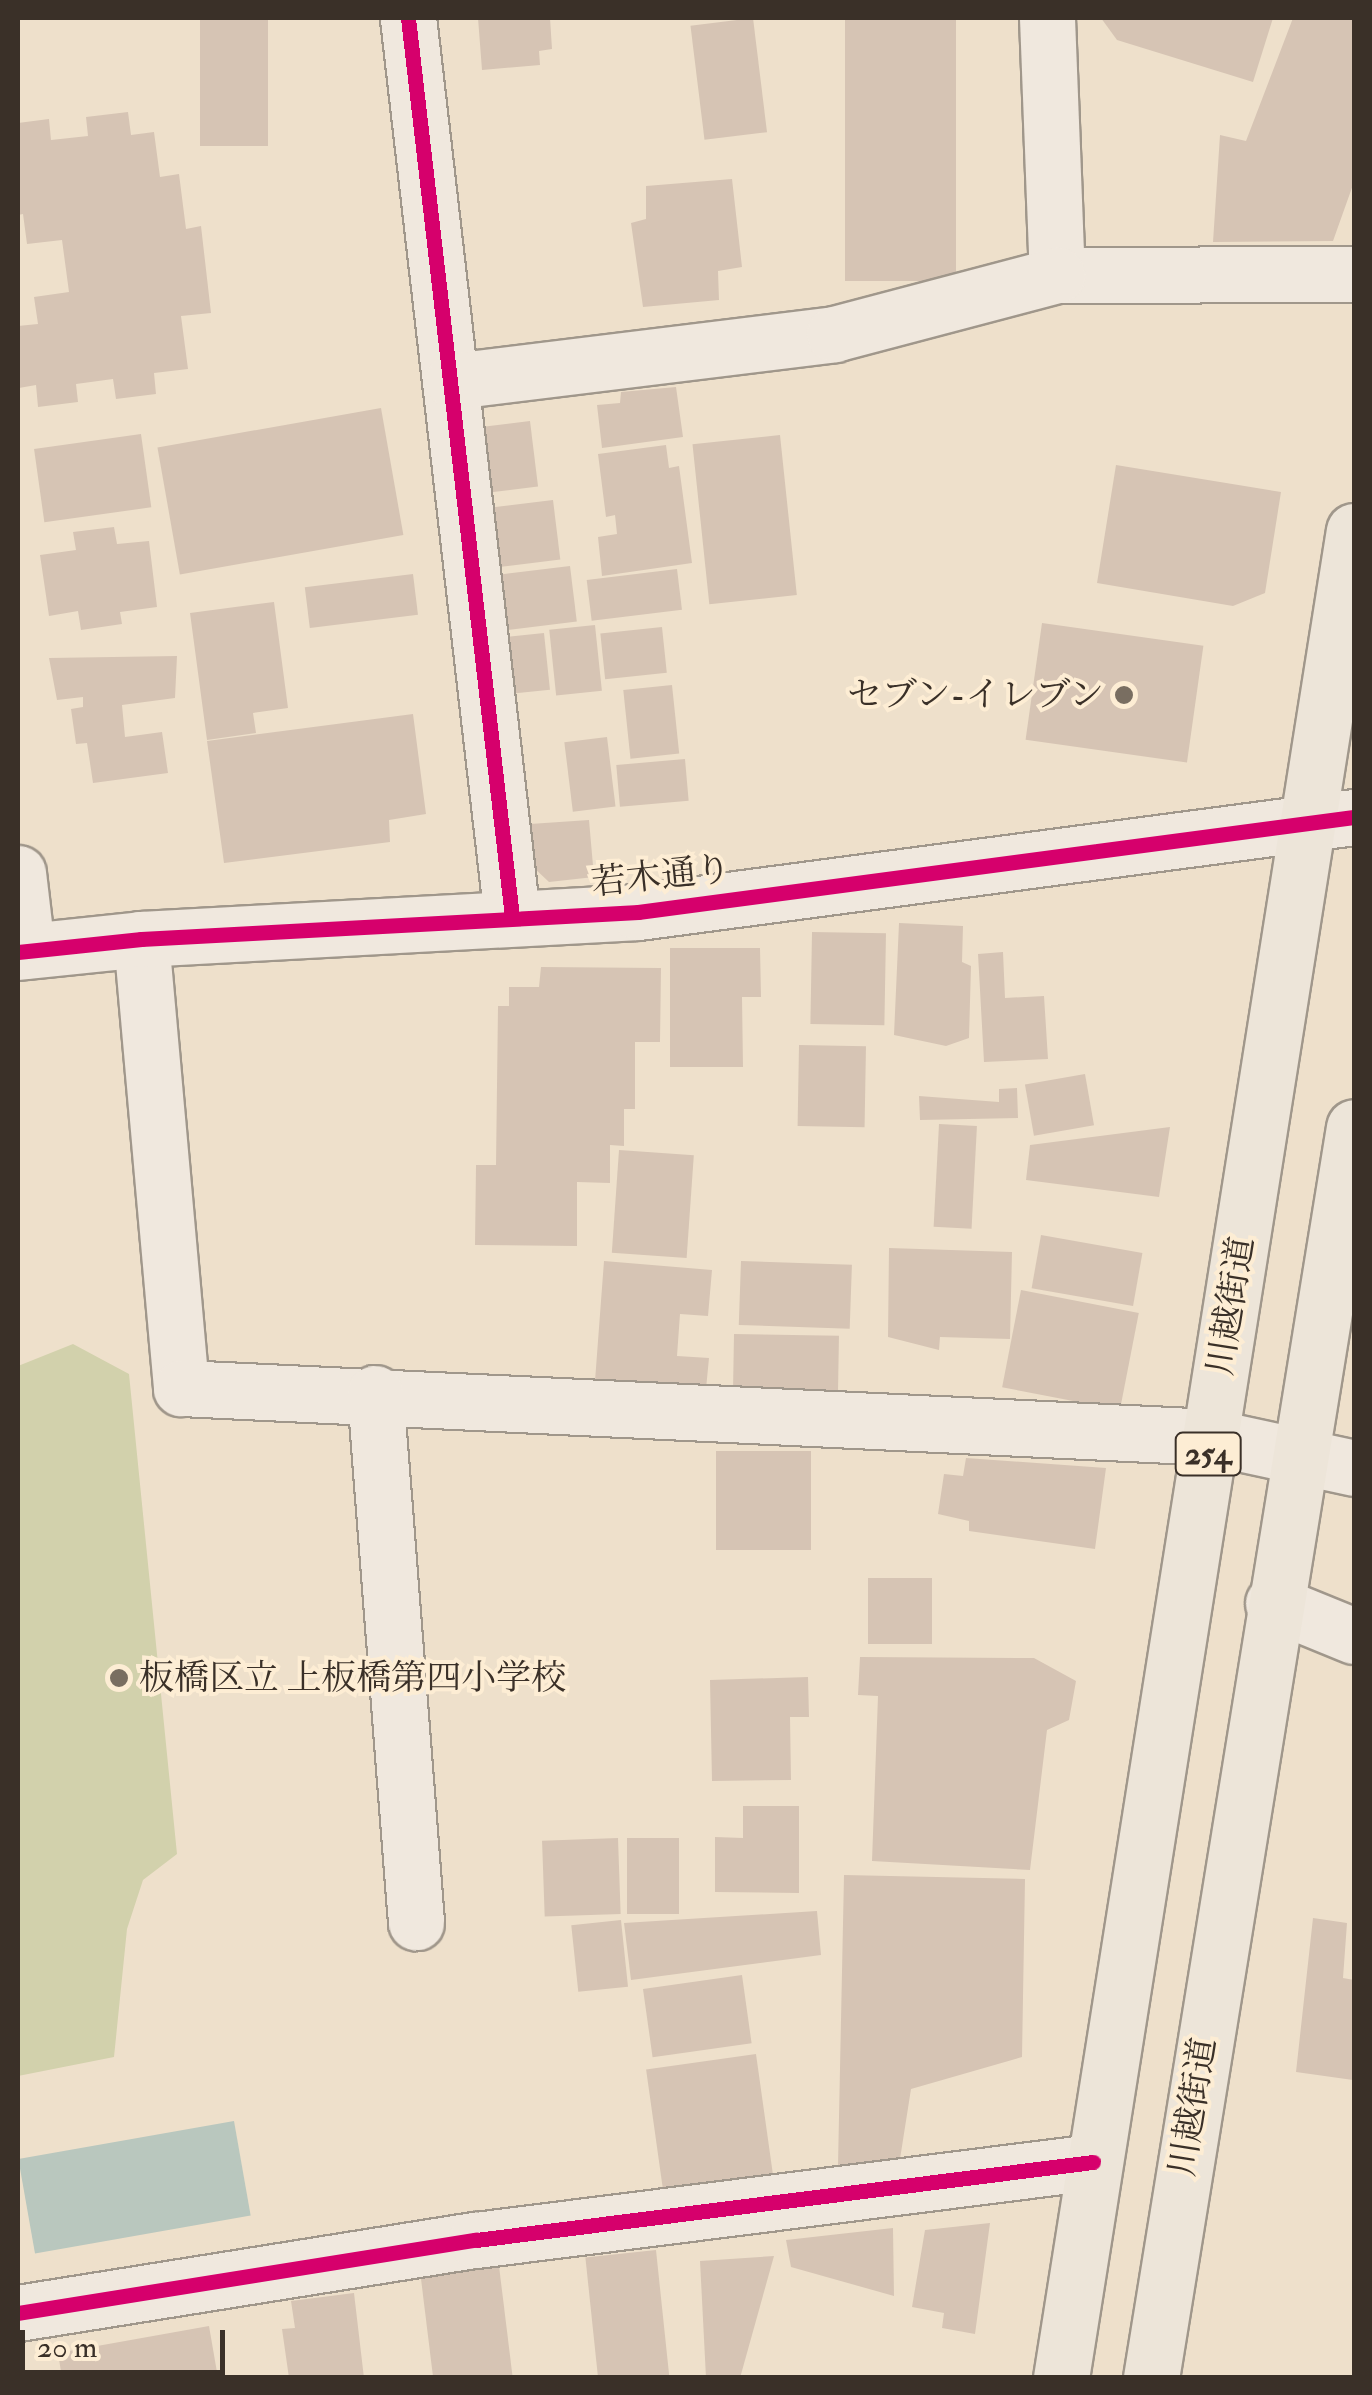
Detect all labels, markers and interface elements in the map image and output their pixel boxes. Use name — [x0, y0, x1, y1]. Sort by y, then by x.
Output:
place label: セブン-イレブン — [844, 674, 1104, 716]
marker: セブン-イレブン — [1113, 684, 1135, 706]
street label: 若木通り — [589, 848, 733, 904]
street label: 川越街道 — [1199, 1234, 1263, 1378]
road number: 254 — [1173, 1427, 1243, 1481]
place label: 板橋区立 上板橋第四小学校 — [139, 1657, 566, 1699]
marker: 板橋区立 上板橋第四小学校 — [108, 1667, 130, 1689]
street label: 川越街道 — [1161, 2035, 1225, 2179]
scale bar — [25, 2310, 230, 2372]
text: 20 m — [37, 2329, 97, 2366]

